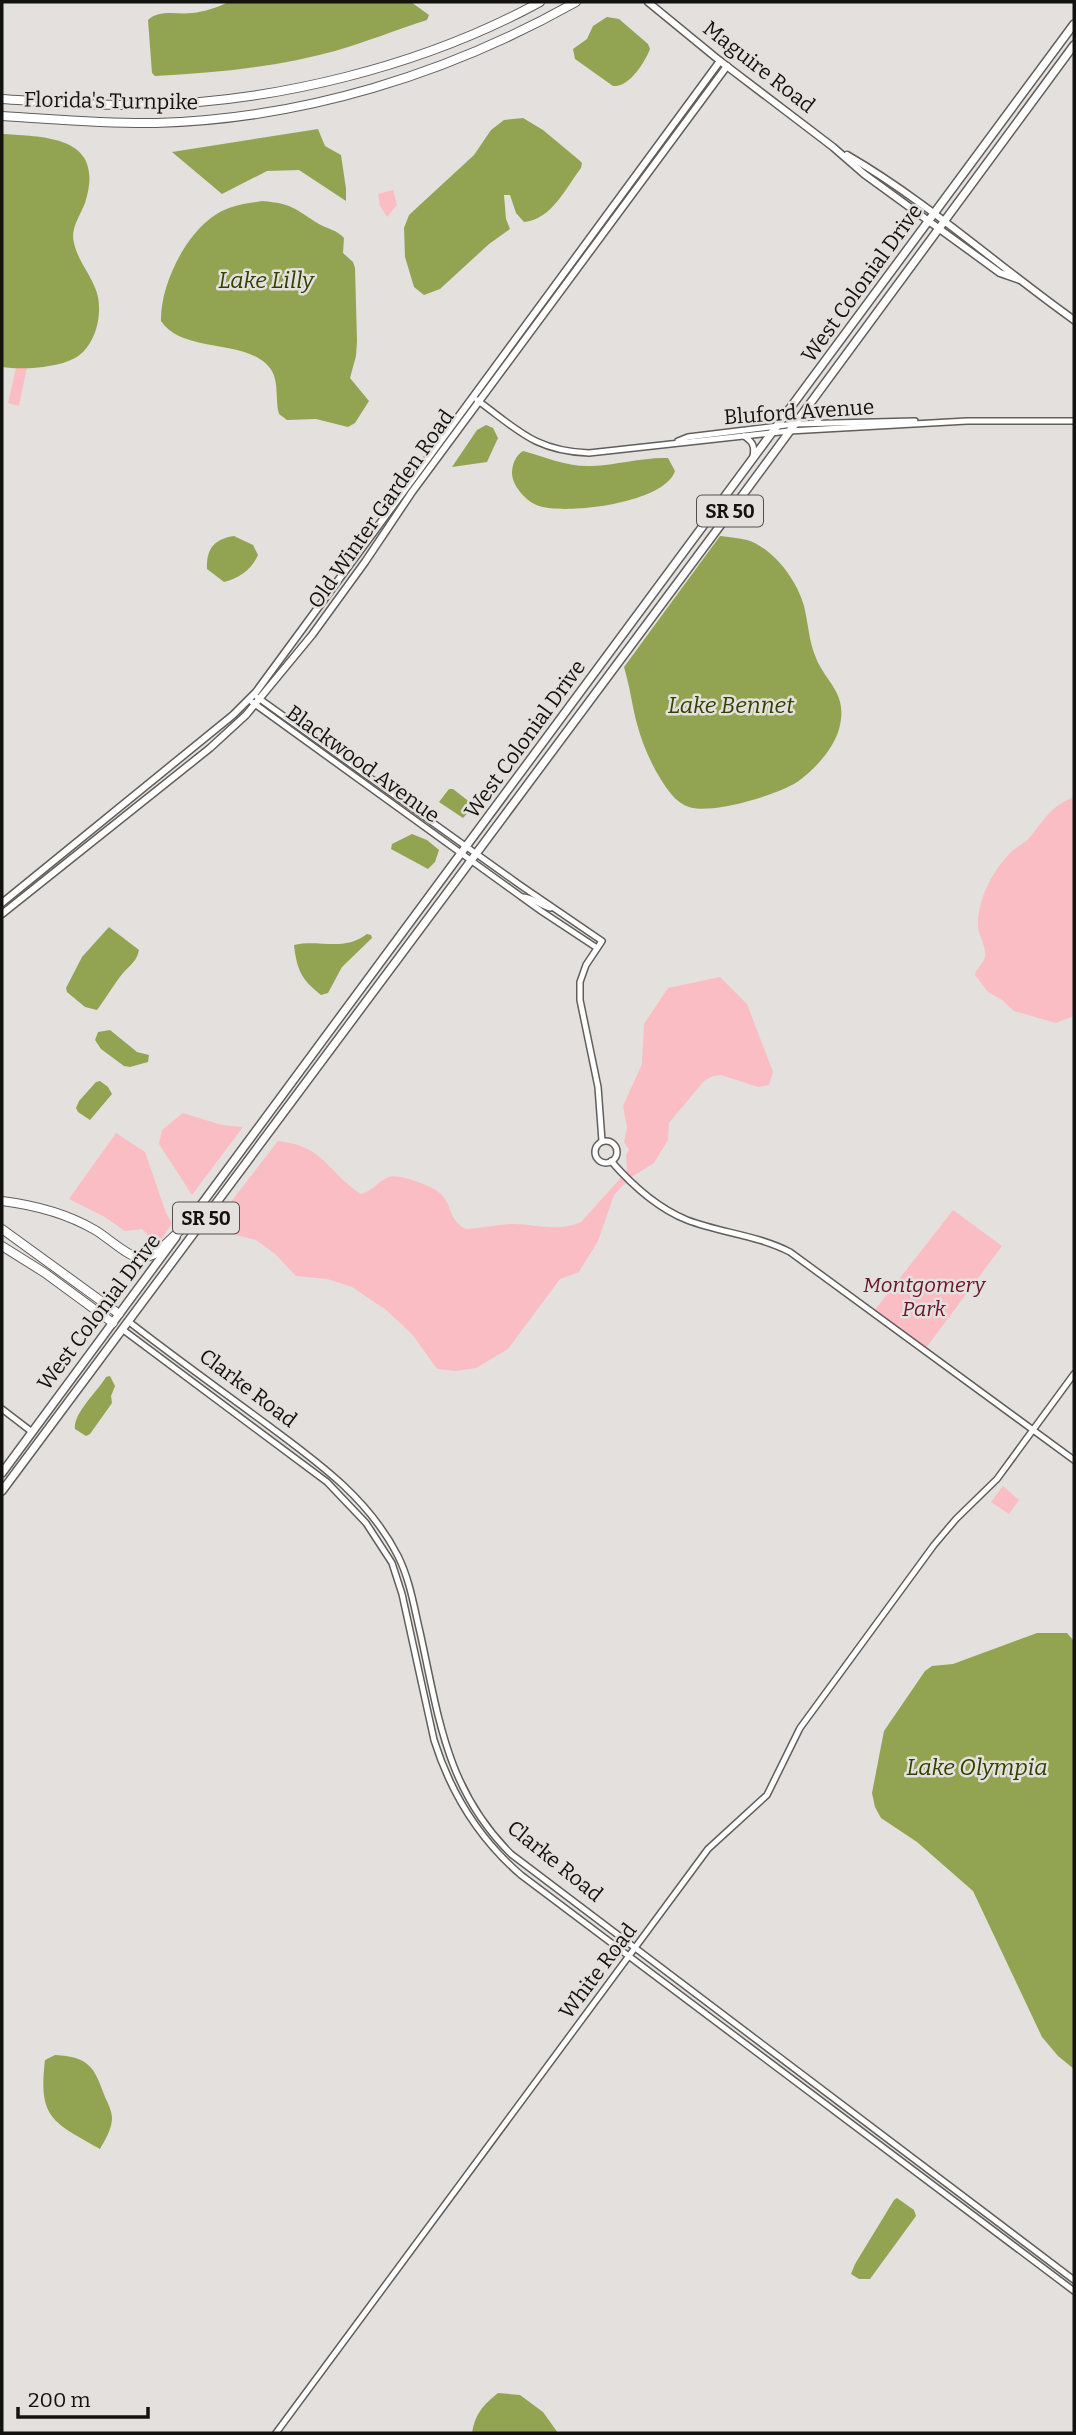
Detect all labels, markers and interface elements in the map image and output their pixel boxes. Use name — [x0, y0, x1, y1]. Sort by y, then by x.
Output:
street label: Maguire Road — [698, 15, 820, 119]
street label: Florida's Turnpike — [24, 86, 198, 116]
street label: West Colonial Drive — [796, 199, 928, 367]
water label: Lake Lilly — [218, 266, 315, 294]
street label: Bluford Avenue — [723, 394, 875, 430]
street label: Old Winter Garden Road — [302, 405, 460, 613]
road number: SR 50 — [697, 496, 763, 526]
street label: West Colonial Drive — [459, 655, 591, 823]
water label: Lake Bennet — [668, 691, 795, 719]
street label: Blackwood Avenue — [281, 700, 445, 828]
road number: SR 50 — [173, 1202, 239, 1234]
street label: West Colonial Drive — [32, 1229, 166, 1395]
park label: Montgomery Park — [863, 1272, 986, 1322]
street label: Clarke Road — [194, 1343, 302, 1433]
water label: Lake Olympia — [906, 1753, 1048, 1781]
street label: Clarke Road — [502, 1815, 608, 1907]
street label: White Road — [554, 1918, 642, 2024]
scale bar — [18, 2376, 147, 2420]
text: 200 m — [28, 2387, 91, 2413]

